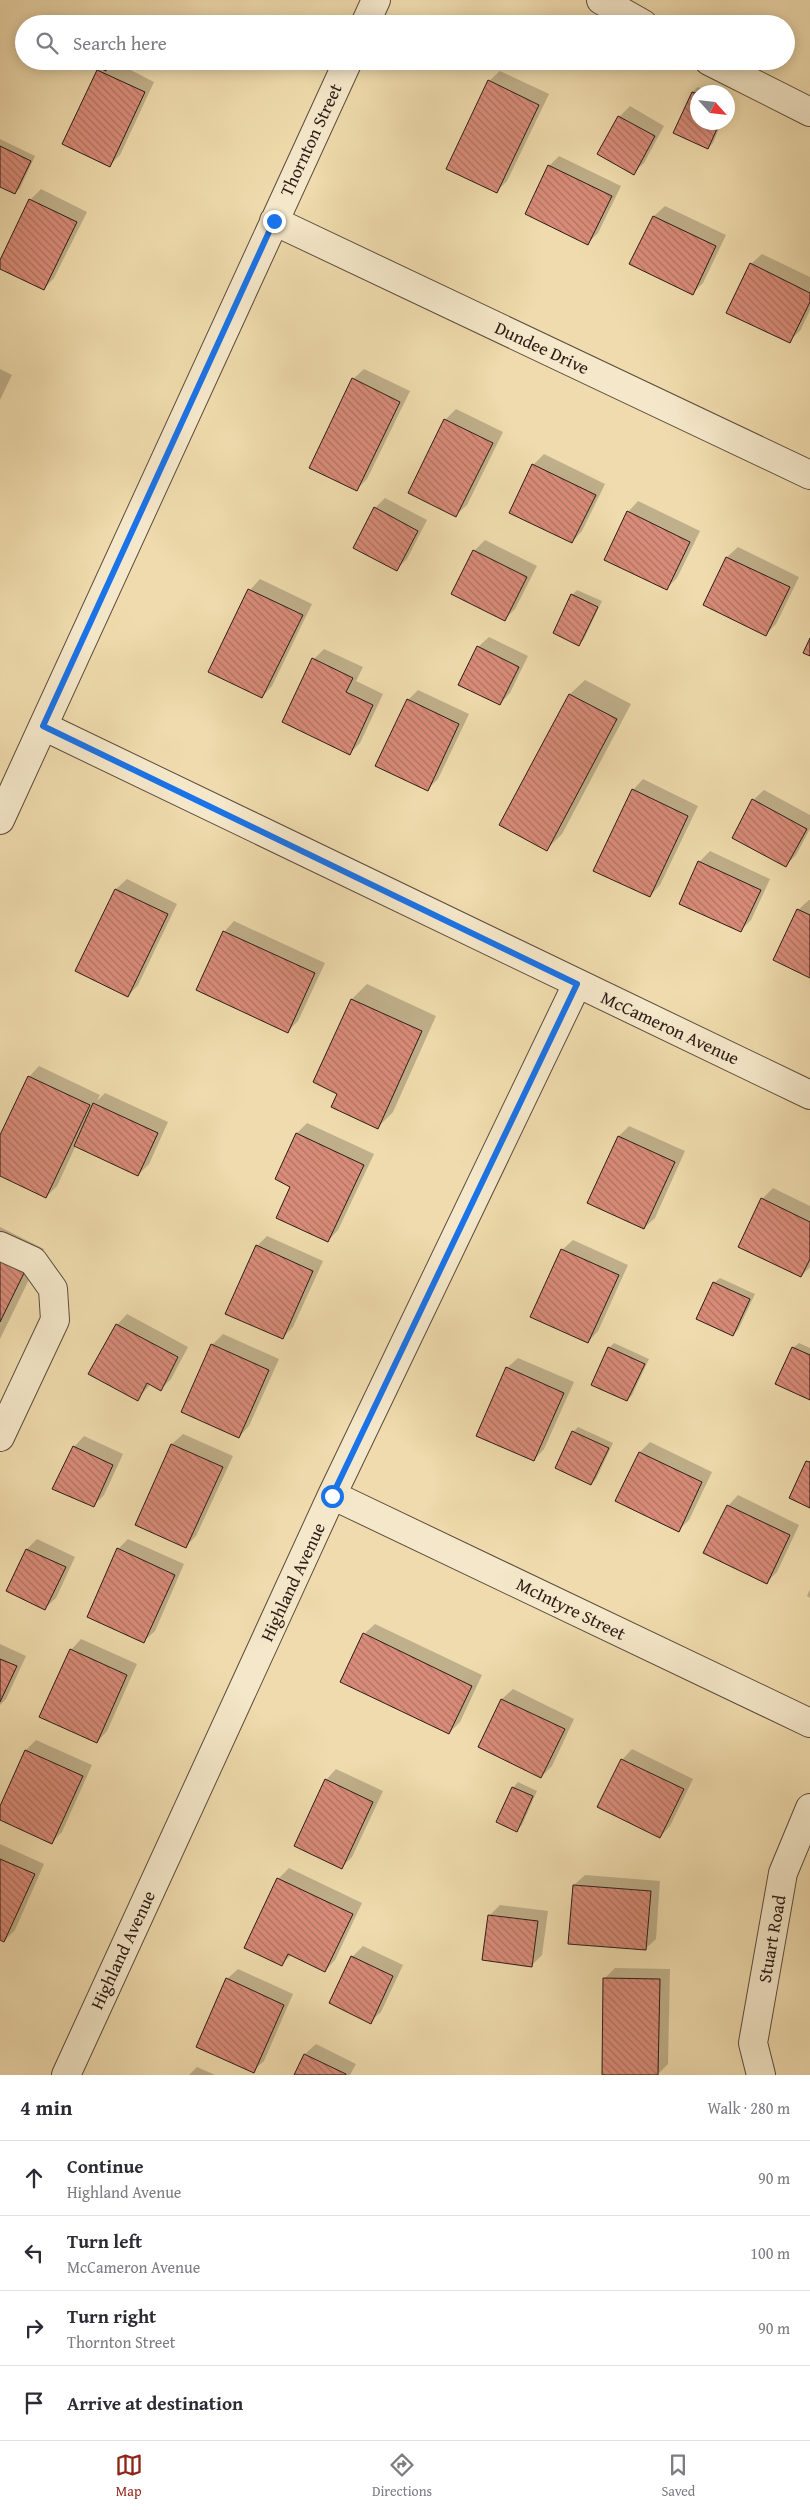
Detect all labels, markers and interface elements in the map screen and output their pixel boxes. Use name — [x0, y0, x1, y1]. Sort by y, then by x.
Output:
search box — [15, 15, 795, 70]
icon: search — [33, 29, 61, 57]
text: Search here — [73, 29, 167, 57]
street label: Thornton Street — [273, 78, 349, 201]
north arrow — [690, 85, 735, 130]
route end — [263, 210, 286, 233]
street label: Dundee Drive — [490, 314, 594, 381]
street label: McCameron Avenue — [597, 984, 744, 1071]
route start — [321, 1485, 344, 1508]
street label: Highland Avenue — [253, 1518, 332, 1646]
street label: McIntyre Street — [512, 1570, 631, 1647]
street label: Highland Avenue — [83, 1886, 162, 2014]
street label: Stuart Road — [751, 1892, 793, 1985]
text: 4 min — [20, 2092, 72, 2123]
text: Walk · 280 m — [707, 2096, 790, 2120]
text: Continue — [67, 2152, 144, 2180]
icon: ahead — [20, 2164, 48, 2192]
text: 90 m — [758, 2166, 790, 2190]
text: Highland Avenue — [67, 2180, 181, 2204]
text: Turn left — [67, 2227, 142, 2255]
icon: left — [20, 2239, 48, 2267]
text: 100 m — [750, 2241, 790, 2265]
text: McCameron Avenue — [67, 2255, 200, 2279]
text: Turn right — [67, 2302, 156, 2330]
icon: right — [20, 2314, 48, 2342]
text: 90 m — [758, 2316, 790, 2340]
text: Thornton Street — [67, 2330, 176, 2354]
icon: arrive — [20, 2389, 48, 2417]
text: Arrive at destination — [67, 2389, 243, 2417]
tab: Map — [115, 2451, 143, 2501]
tab: Directions — [372, 2451, 432, 2501]
tab: Saved — [661, 2451, 695, 2501]

